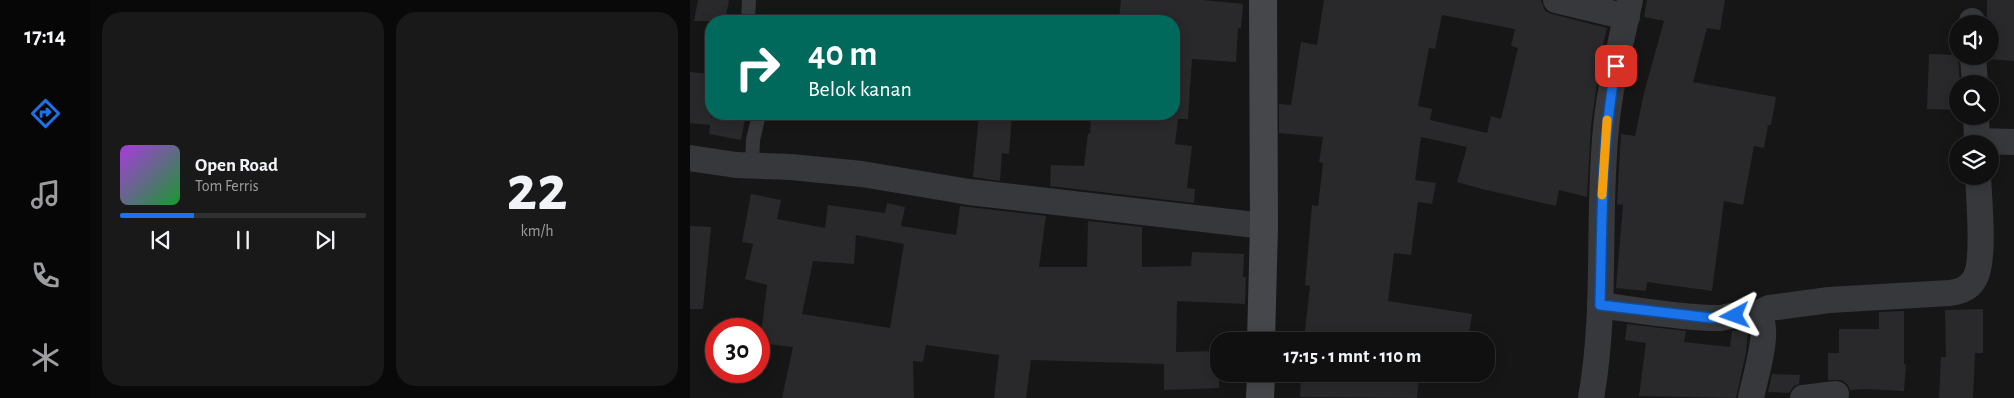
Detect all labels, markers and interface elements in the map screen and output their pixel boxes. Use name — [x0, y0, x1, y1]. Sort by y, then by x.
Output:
map controls — [1949, 15, 1999, 185]
button: sound — [1949, 15, 1999, 65]
text: 17:14 — [24, 25, 66, 47]
icon: right — [725, 35, 790, 100]
text: 40 m — [808, 37, 877, 72]
pin — [1595, 45, 1637, 87]
icon: arrive — [1602, 52, 1630, 80]
button: search — [1949, 75, 1999, 125]
text: Belok kanan — [808, 78, 912, 100]
icon: directions — [28, 96, 63, 131]
button: layers — [1949, 135, 1999, 185]
text: Open Road — [195, 156, 278, 175]
text: 22 — [506, 157, 568, 222]
icon: music — [28, 177, 63, 212]
text: Tom Ferris — [195, 178, 259, 194]
text: km/h — [520, 223, 554, 239]
icon: previous — [147, 226, 175, 254]
icon: pause — [229, 226, 257, 254]
icon: next — [311, 226, 339, 254]
icon: phone — [28, 258, 63, 293]
position arrow — [1708, 289, 1760, 341]
speed limit sign: 30 — [705, 318, 770, 383]
icon: climate — [28, 340, 63, 375]
text: 17:15 · 1 mnt · 110 m — [1284, 347, 1421, 366]

